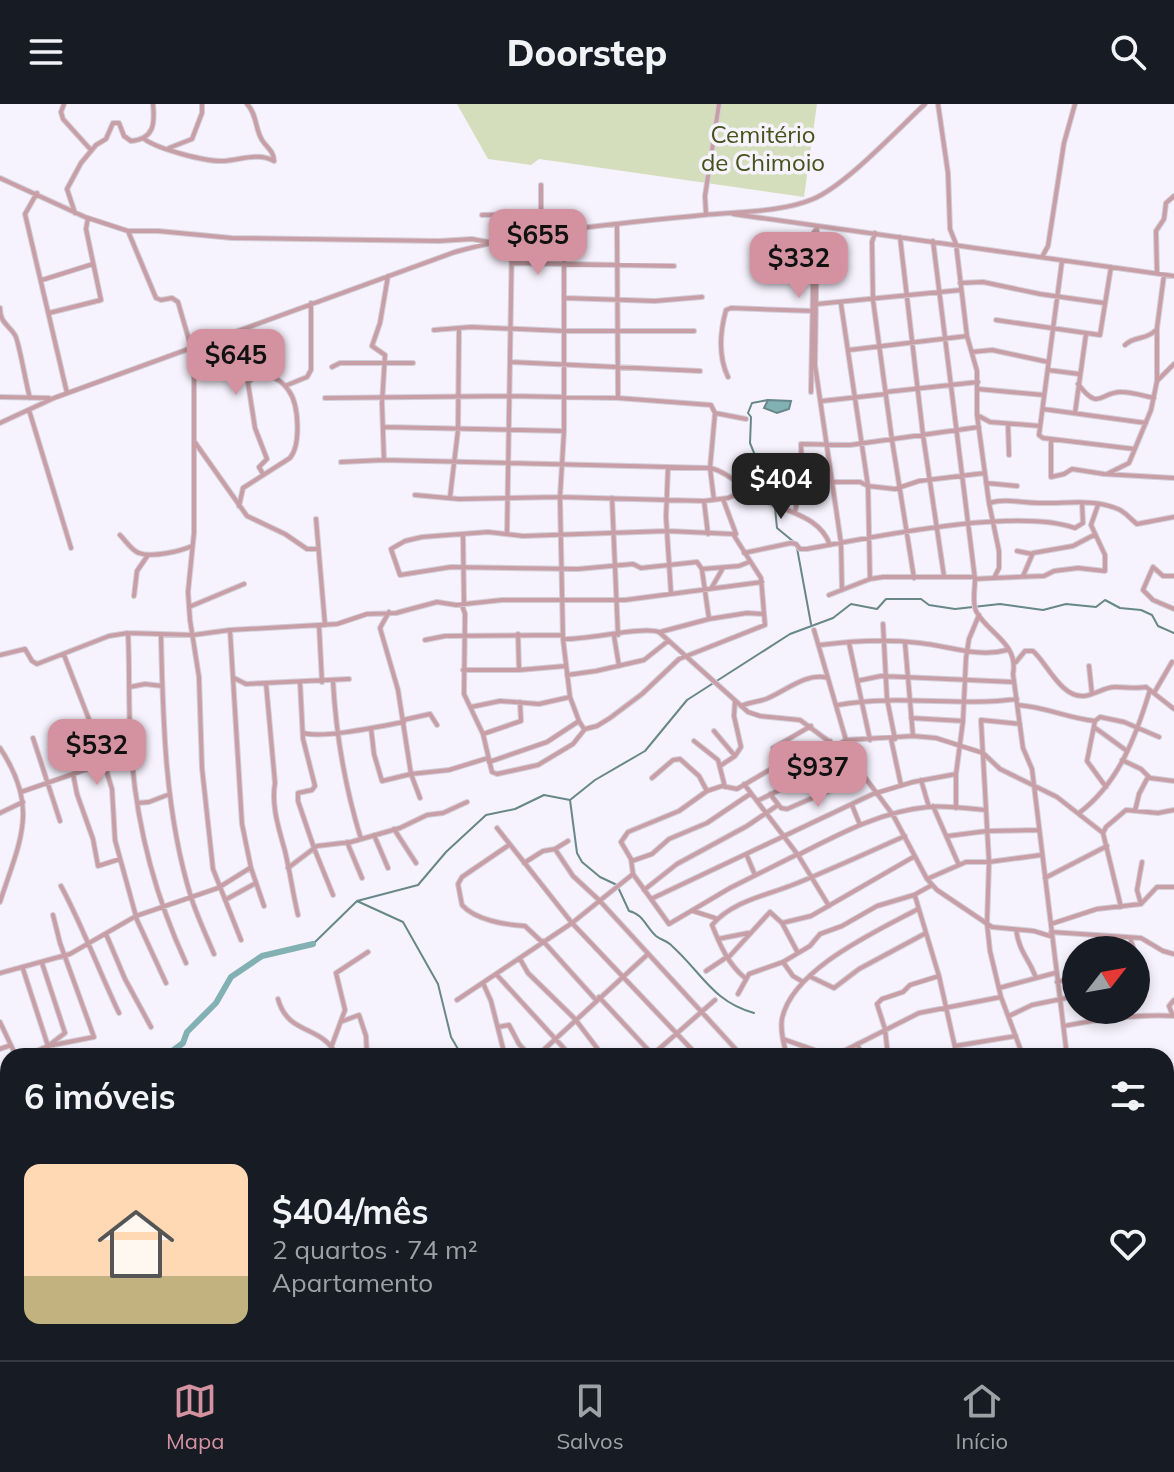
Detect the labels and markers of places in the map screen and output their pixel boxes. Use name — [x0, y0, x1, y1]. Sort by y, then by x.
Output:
pin: $655 — [491, 209, 585, 277]
pin: $332 — [752, 232, 846, 300]
pin: $645 — [189, 329, 283, 397]
pin: $404 — [734, 453, 828, 521]
pin: $532 — [50, 719, 144, 787]
pin: $937 — [771, 741, 865, 809]

